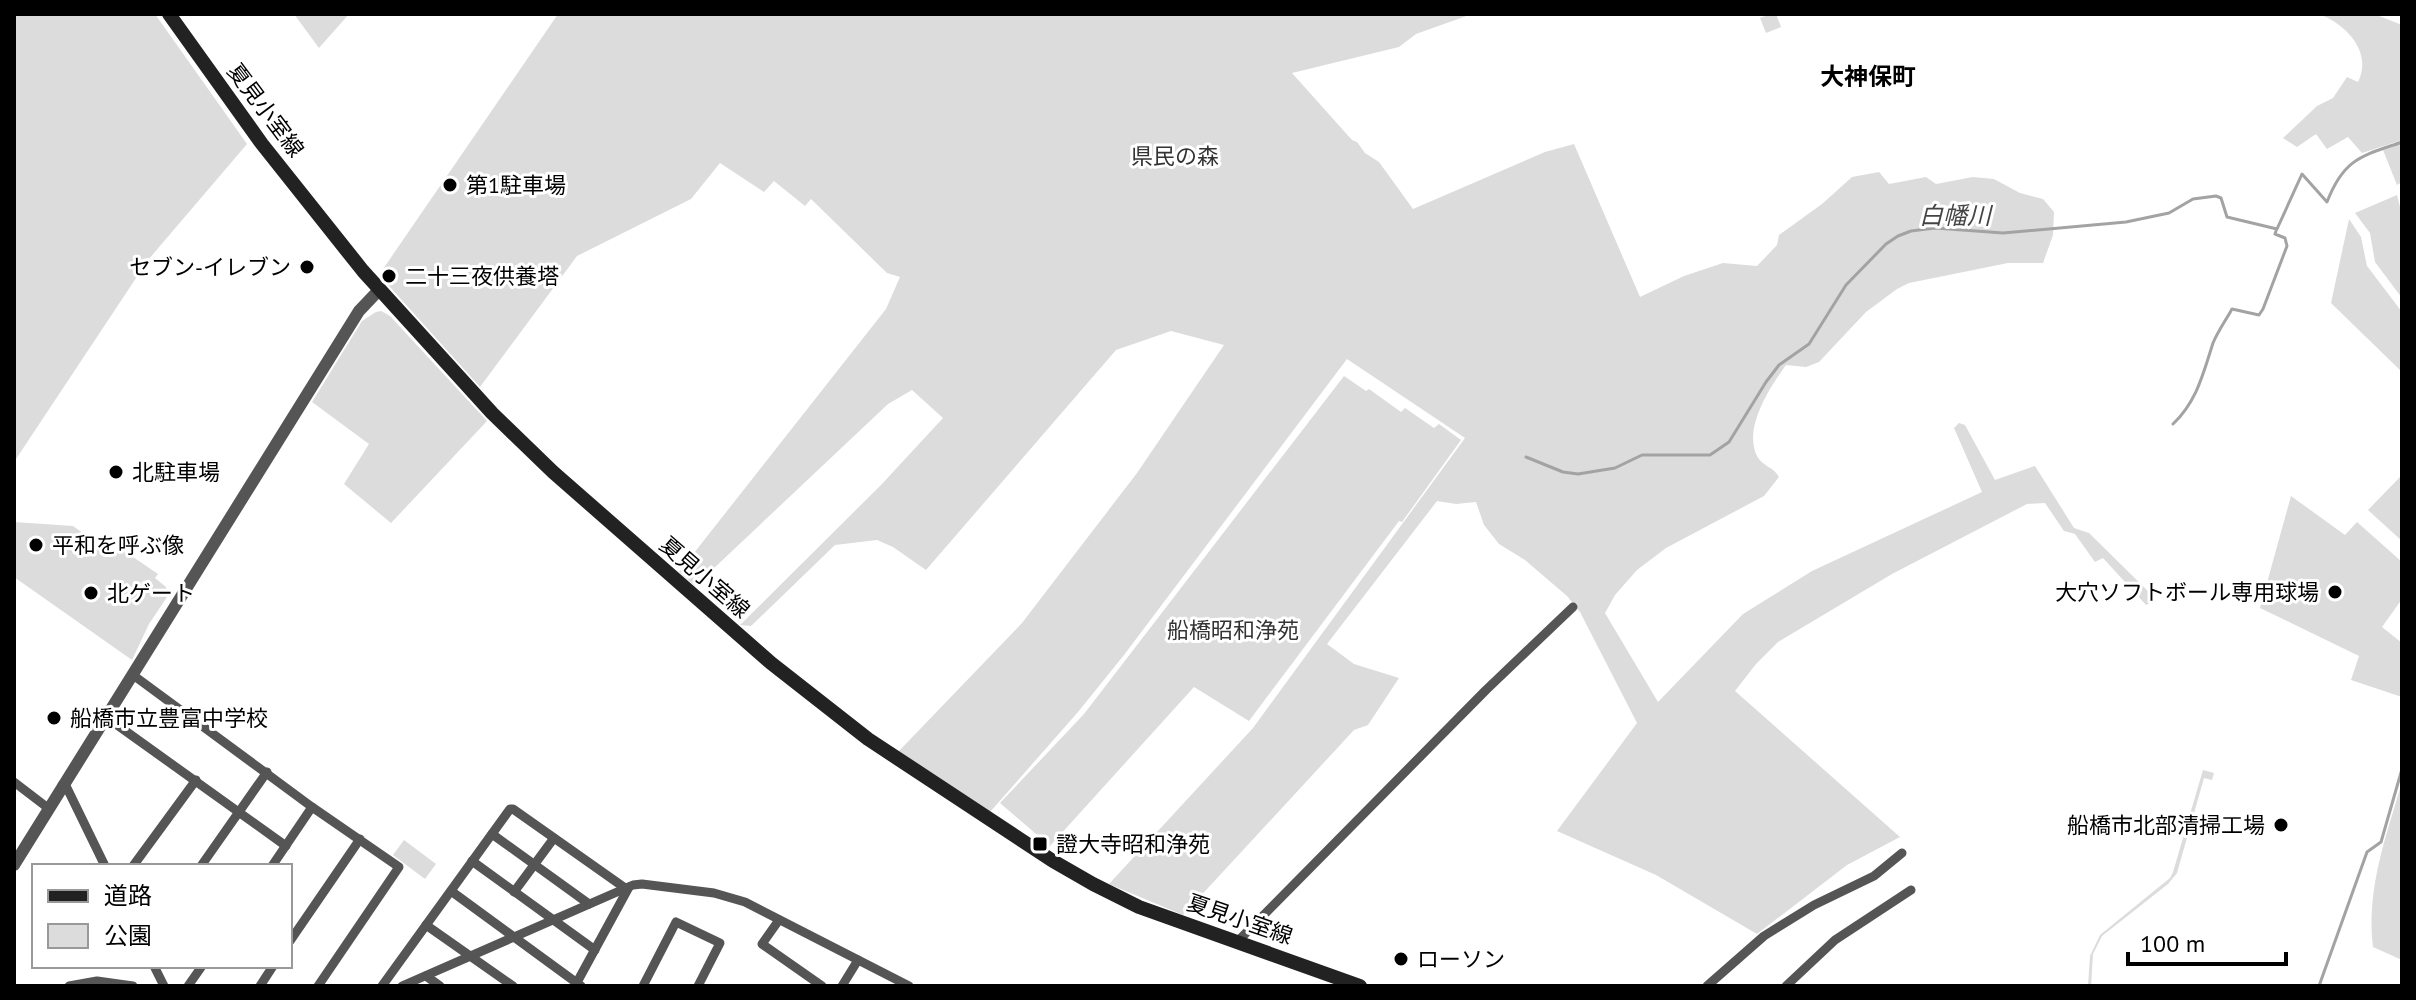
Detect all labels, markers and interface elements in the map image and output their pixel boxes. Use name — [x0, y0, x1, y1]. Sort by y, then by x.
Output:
street label: 夏見小室線 — [222, 58, 310, 162]
district label: 大神保町 — [1820, 61, 1916, 92]
park label: 県民の森 — [1131, 142, 1219, 170]
place label: 第1駐車場 — [466, 171, 566, 199]
marker: 第1駐車場 — [441, 176, 459, 194]
water label: 白幡川 — [1919, 200, 1994, 231]
place label: セブン-イレブン — [129, 253, 291, 281]
marker: セブン-イレブン — [298, 258, 316, 276]
place label: 二十三夜供養塔 — [405, 262, 559, 290]
marker: 二十三夜供養塔 — [380, 267, 398, 285]
place label: 北駐車場 — [132, 458, 220, 486]
marker: 北駐車場 — [107, 463, 125, 481]
street label: 夏見小室線 — [654, 530, 756, 624]
place label: 平和を呼ぶ像 — [52, 531, 184, 559]
marker: 平和を呼ぶ像 — [27, 536, 45, 554]
place label: 大穴ソフトボール専用球場 — [2055, 578, 2319, 606]
place label: 北ゲート — [107, 579, 195, 607]
marker: 大穴ソフトボール専用球場 — [2326, 583, 2344, 601]
marker: 北ゲート — [82, 584, 100, 602]
park label: 船橋昭和浄苑 — [1167, 616, 1299, 644]
place label: 船橋市立豊富中学校 — [70, 704, 268, 732]
marker: 船橋市立豊富中学校 — [45, 709, 63, 727]
place label: 船橋市北部清掃工場 — [2067, 811, 2265, 839]
marker: 船橋市北部清掃工場 — [2272, 816, 2290, 834]
place label: 證大寺昭和浄苑 — [1056, 830, 1210, 858]
marker: 證大寺昭和浄苑 — [1031, 835, 1049, 853]
legend — [32, 864, 292, 968]
text: 道路 — [104, 880, 152, 911]
street label: 夏見小室線 — [1183, 888, 1297, 950]
scale bar — [2128, 916, 2286, 966]
text: 公園 — [104, 920, 152, 951]
text: 100 m — [2140, 928, 2205, 959]
place label: ローソン — [1417, 945, 1505, 973]
marker: ローソン — [1392, 950, 1410, 968]

